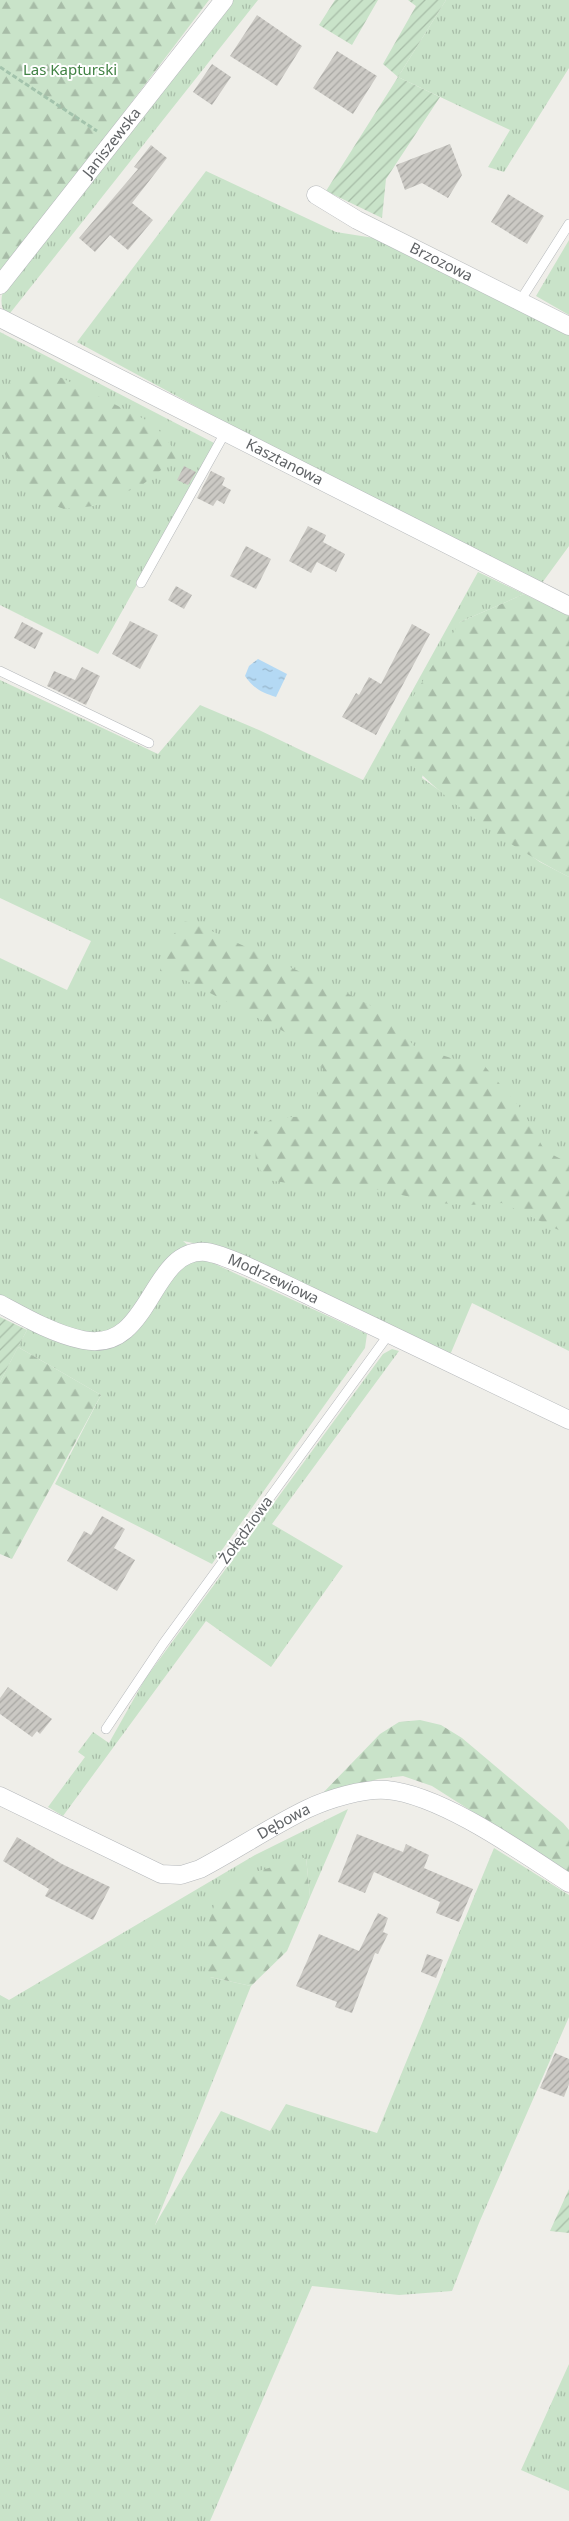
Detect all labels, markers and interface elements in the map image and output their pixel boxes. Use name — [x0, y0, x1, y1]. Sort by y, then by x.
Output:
park label: Las Kapturski — [23, 59, 117, 79]
street label: Janiszewska — [76, 103, 145, 183]
street label: Brzozowa — [407, 237, 476, 285]
street label: Kasztanowa — [243, 433, 327, 489]
street label: Modrzewiowa — [225, 1248, 322, 1308]
street label: Żołędziowa — [214, 1492, 277, 1567]
street label: Dębowa — [253, 1798, 313, 1843]

